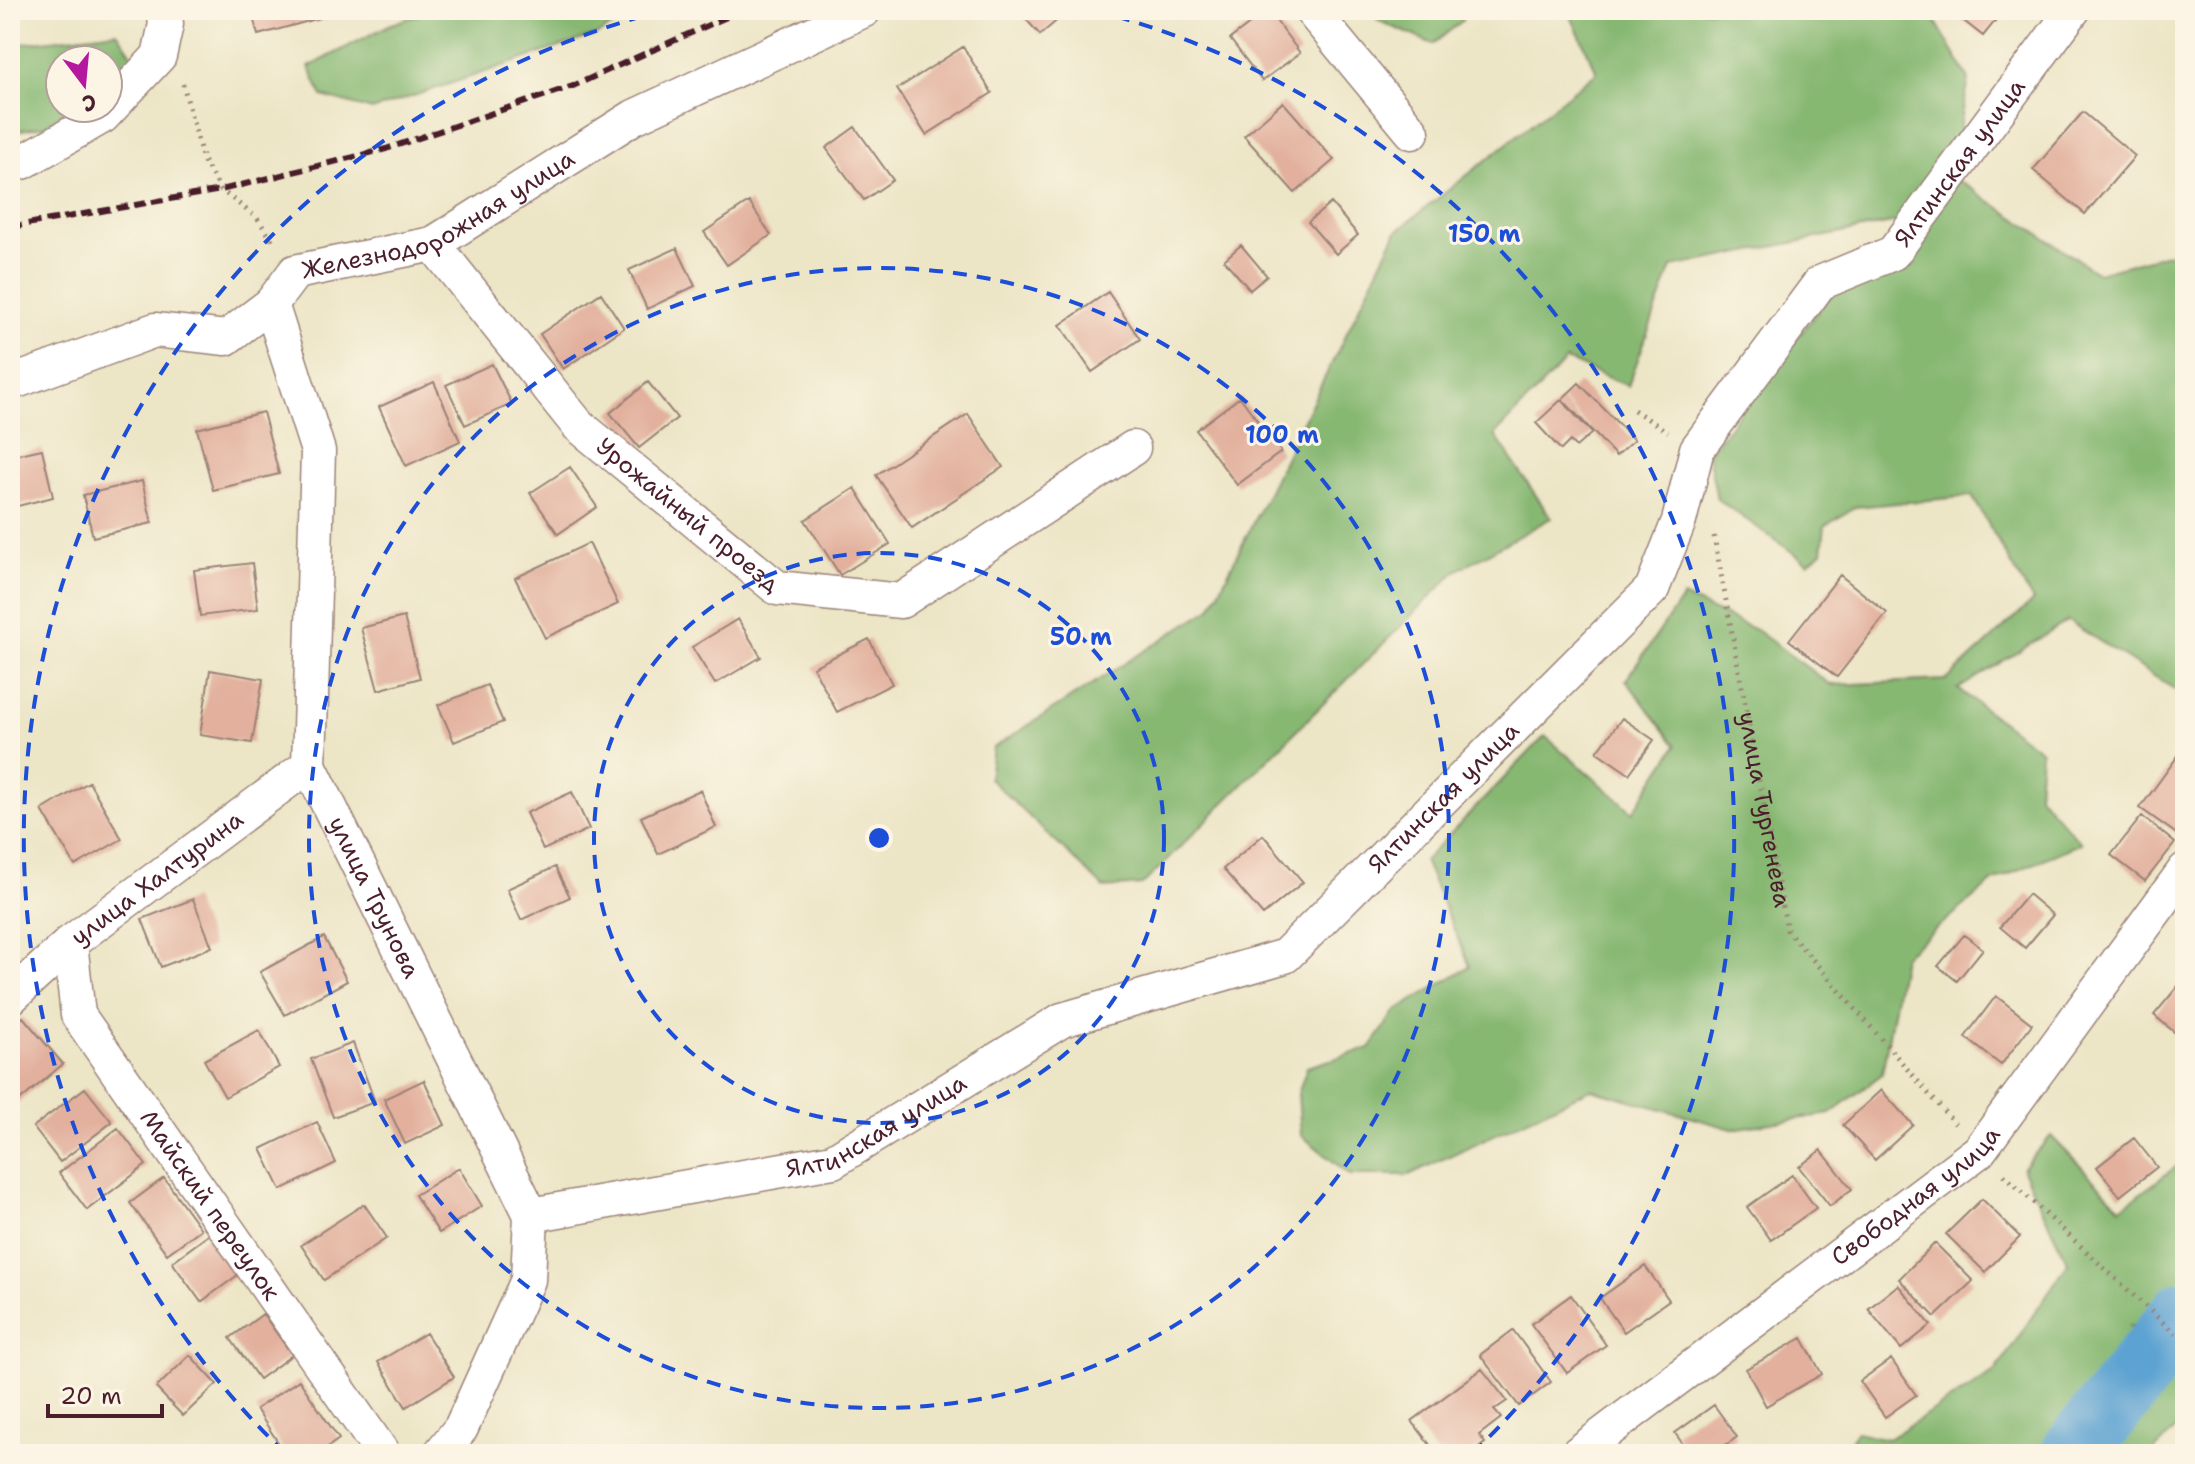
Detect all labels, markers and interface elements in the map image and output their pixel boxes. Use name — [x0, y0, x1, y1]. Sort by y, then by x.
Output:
north arrow — [44, 44, 124, 124]
street label: Ялтинская улица — [1887, 72, 2033, 253]
text: С — [79, 87, 100, 119]
street label: Железнодорожная улица — [299, 142, 581, 286]
text: 150 m — [1448, 218, 1520, 250]
text: 100 m — [1245, 419, 1319, 451]
street label: Урожайный проезд — [589, 430, 786, 600]
text: 50 m — [1050, 621, 1112, 653]
street label: улица Тургенева — [1731, 709, 1798, 910]
street label: Ялтинская улица — [1361, 715, 1526, 880]
street label: улица Халтурина — [64, 803, 250, 953]
street label: улица Трунова — [321, 811, 428, 984]
centre of rings — [865, 824, 893, 852]
street label: Ялтинская улица — [783, 1067, 973, 1185]
street label: Майский переулок — [133, 1103, 288, 1307]
street label: Свободная улица — [1825, 1120, 2008, 1273]
scale bar — [48, 1368, 162, 1418]
text: 20 m — [60, 1380, 122, 1412]

